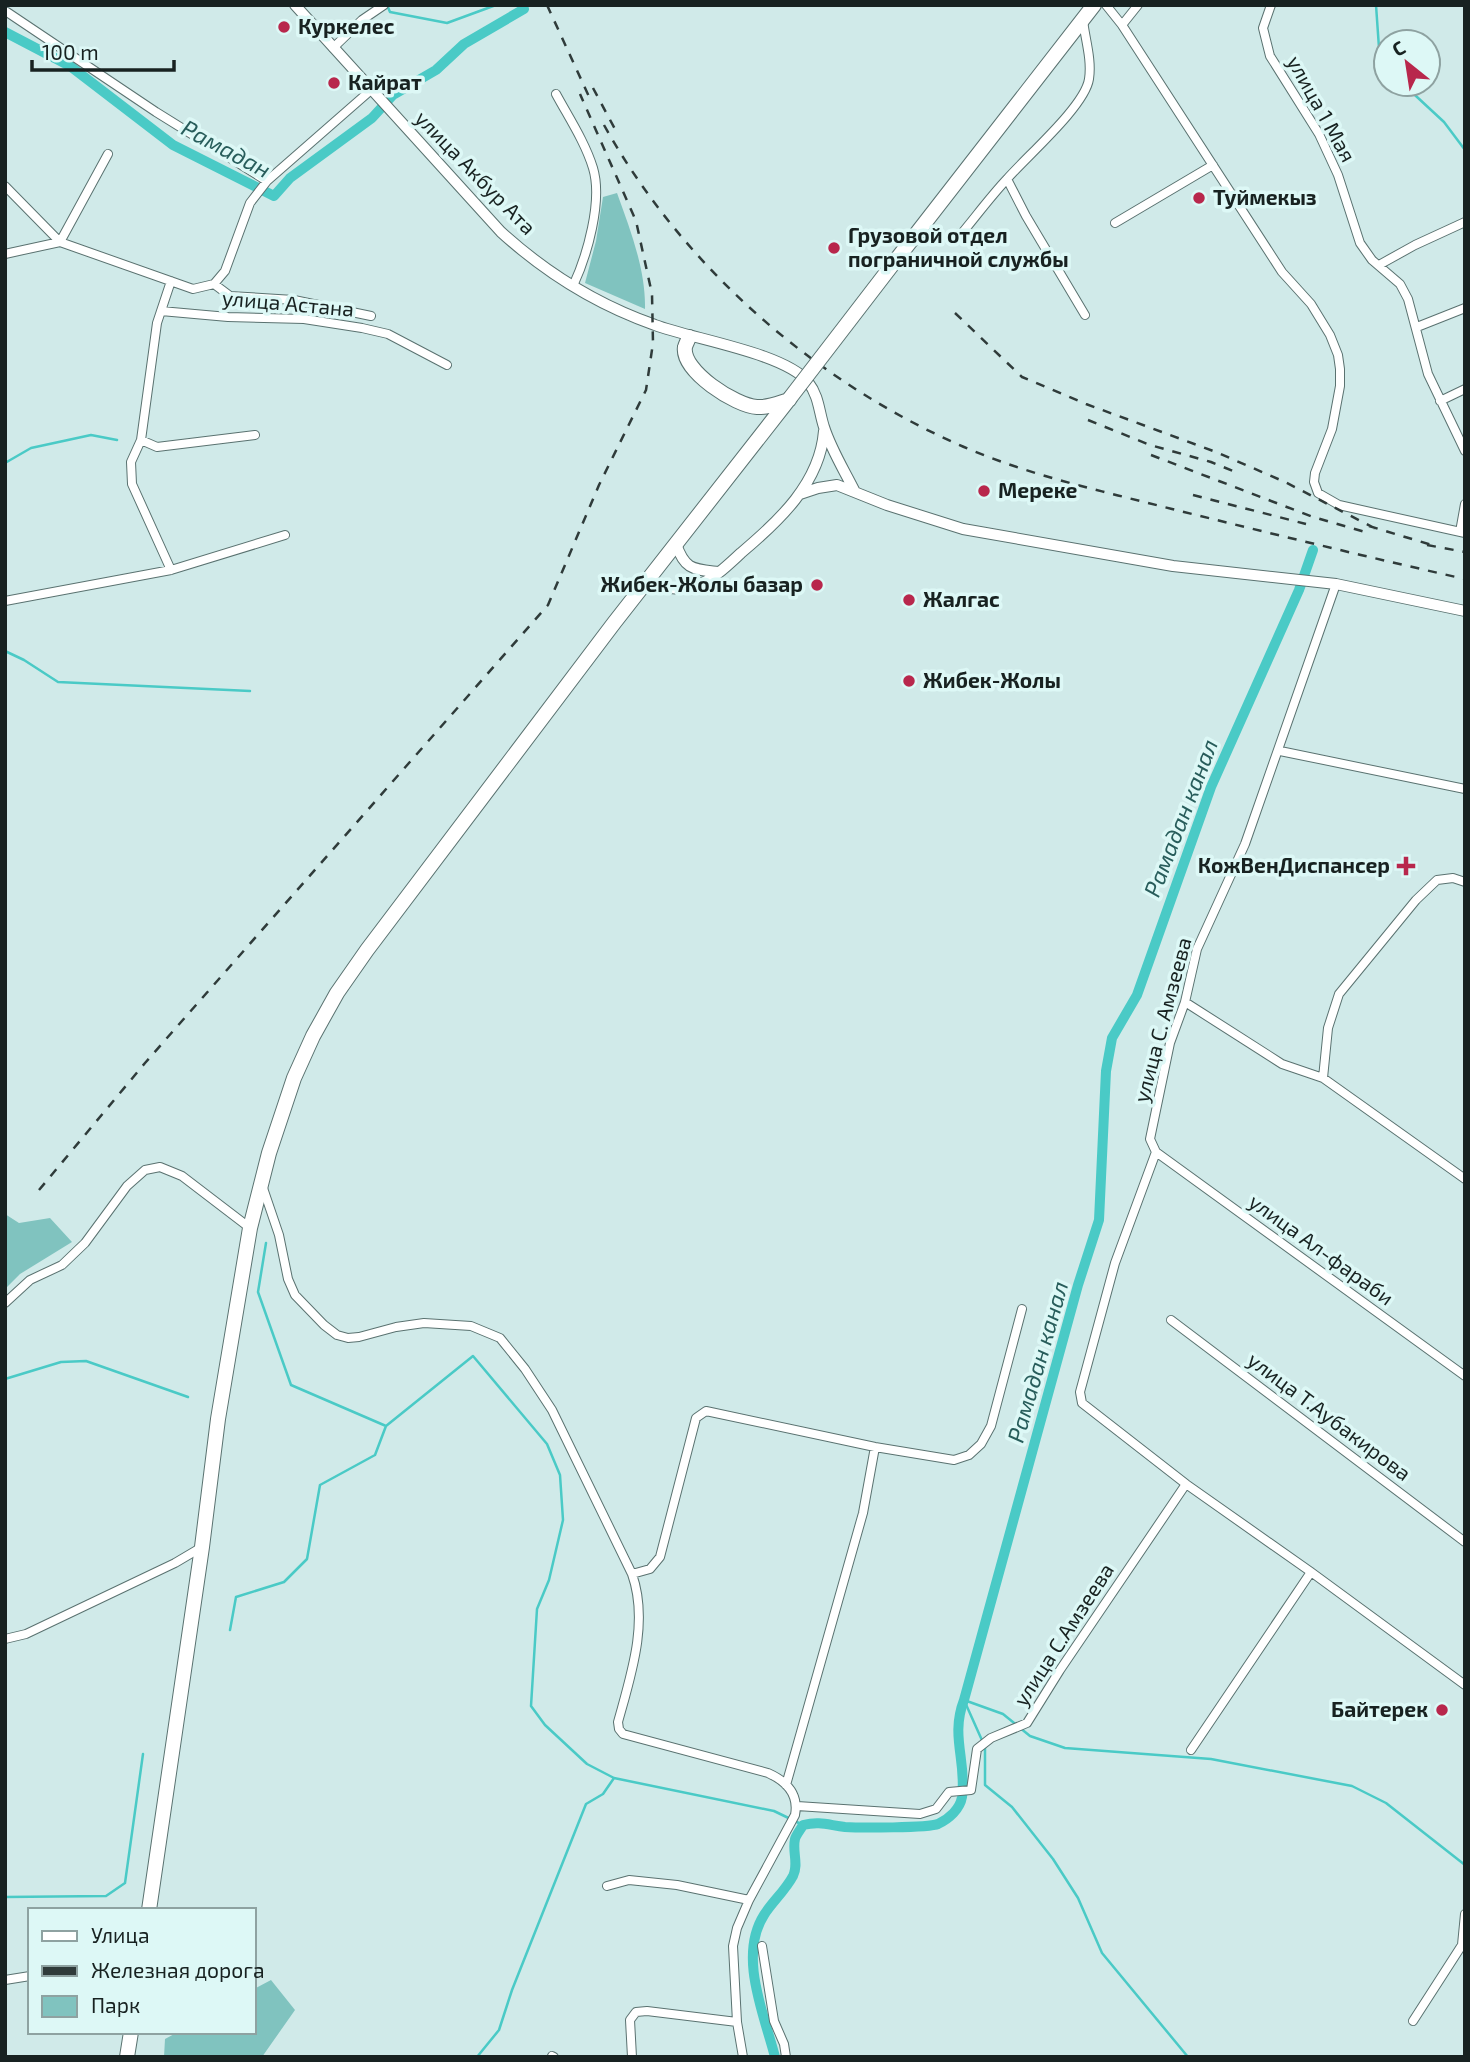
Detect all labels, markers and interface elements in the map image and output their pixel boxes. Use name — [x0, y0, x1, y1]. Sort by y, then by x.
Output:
place label: Куркелес — [298, 13, 395, 38]
marker: Куркелес — [276, 19, 292, 35]
scale bar — [32, 28, 173, 72]
north arrow — [1372, 28, 1442, 98]
text: С — [1388, 35, 1409, 61]
text: 100 m — [42, 39, 99, 64]
street label: улица 1 Мая — [1282, 51, 1362, 166]
place label: Кайрат — [348, 69, 422, 94]
marker: Кайрат — [326, 75, 342, 91]
street label: улица Акбур Ата — [410, 105, 542, 240]
water label: Рамадан — [177, 113, 276, 183]
place label: Туймекыз — [1213, 184, 1317, 209]
marker: Туймекыз — [1191, 190, 1207, 206]
place label: Грузовой отдел пограничной службы — [848, 222, 1069, 271]
marker: Грузовой отдел пограничной службы — [826, 240, 842, 256]
street label: улица Астана — [221, 284, 355, 322]
place label: Мереке — [998, 477, 1077, 502]
marker: Мереке — [976, 483, 992, 499]
place label: Жибек-Жолы базар — [600, 571, 803, 596]
marker: Жибек-Жолы базар — [809, 577, 825, 593]
place label: Жалгас — [923, 586, 1000, 611]
marker: Жалгас — [901, 592, 917, 608]
place label: Жибек-Жолы — [923, 667, 1061, 692]
marker: Жибек-Жолы — [901, 673, 917, 689]
water label: Рамадан канал — [1137, 735, 1223, 900]
place label: КожВенДиспансер — [1198, 852, 1390, 877]
marker: КожВенДиспансер — [1396, 856, 1416, 876]
street label: улица С. Амзеева — [1127, 934, 1197, 1105]
street label: улица Ал-фараби — [1244, 1188, 1399, 1310]
water label: Рамадан канал — [1001, 1278, 1073, 1446]
street label: улица Т.Аубакирова — [1243, 1346, 1416, 1486]
street label: улица С.Амзеева — [1007, 1558, 1119, 1711]
place label: Байтерек — [1331, 1696, 1428, 1721]
marker: Байтерек — [1434, 1702, 1450, 1718]
legend — [28, 1908, 256, 2034]
text: Улица — [91, 1922, 150, 1947]
text: Железная дорога — [91, 1957, 264, 1982]
text: Парк — [91, 1992, 140, 2017]

